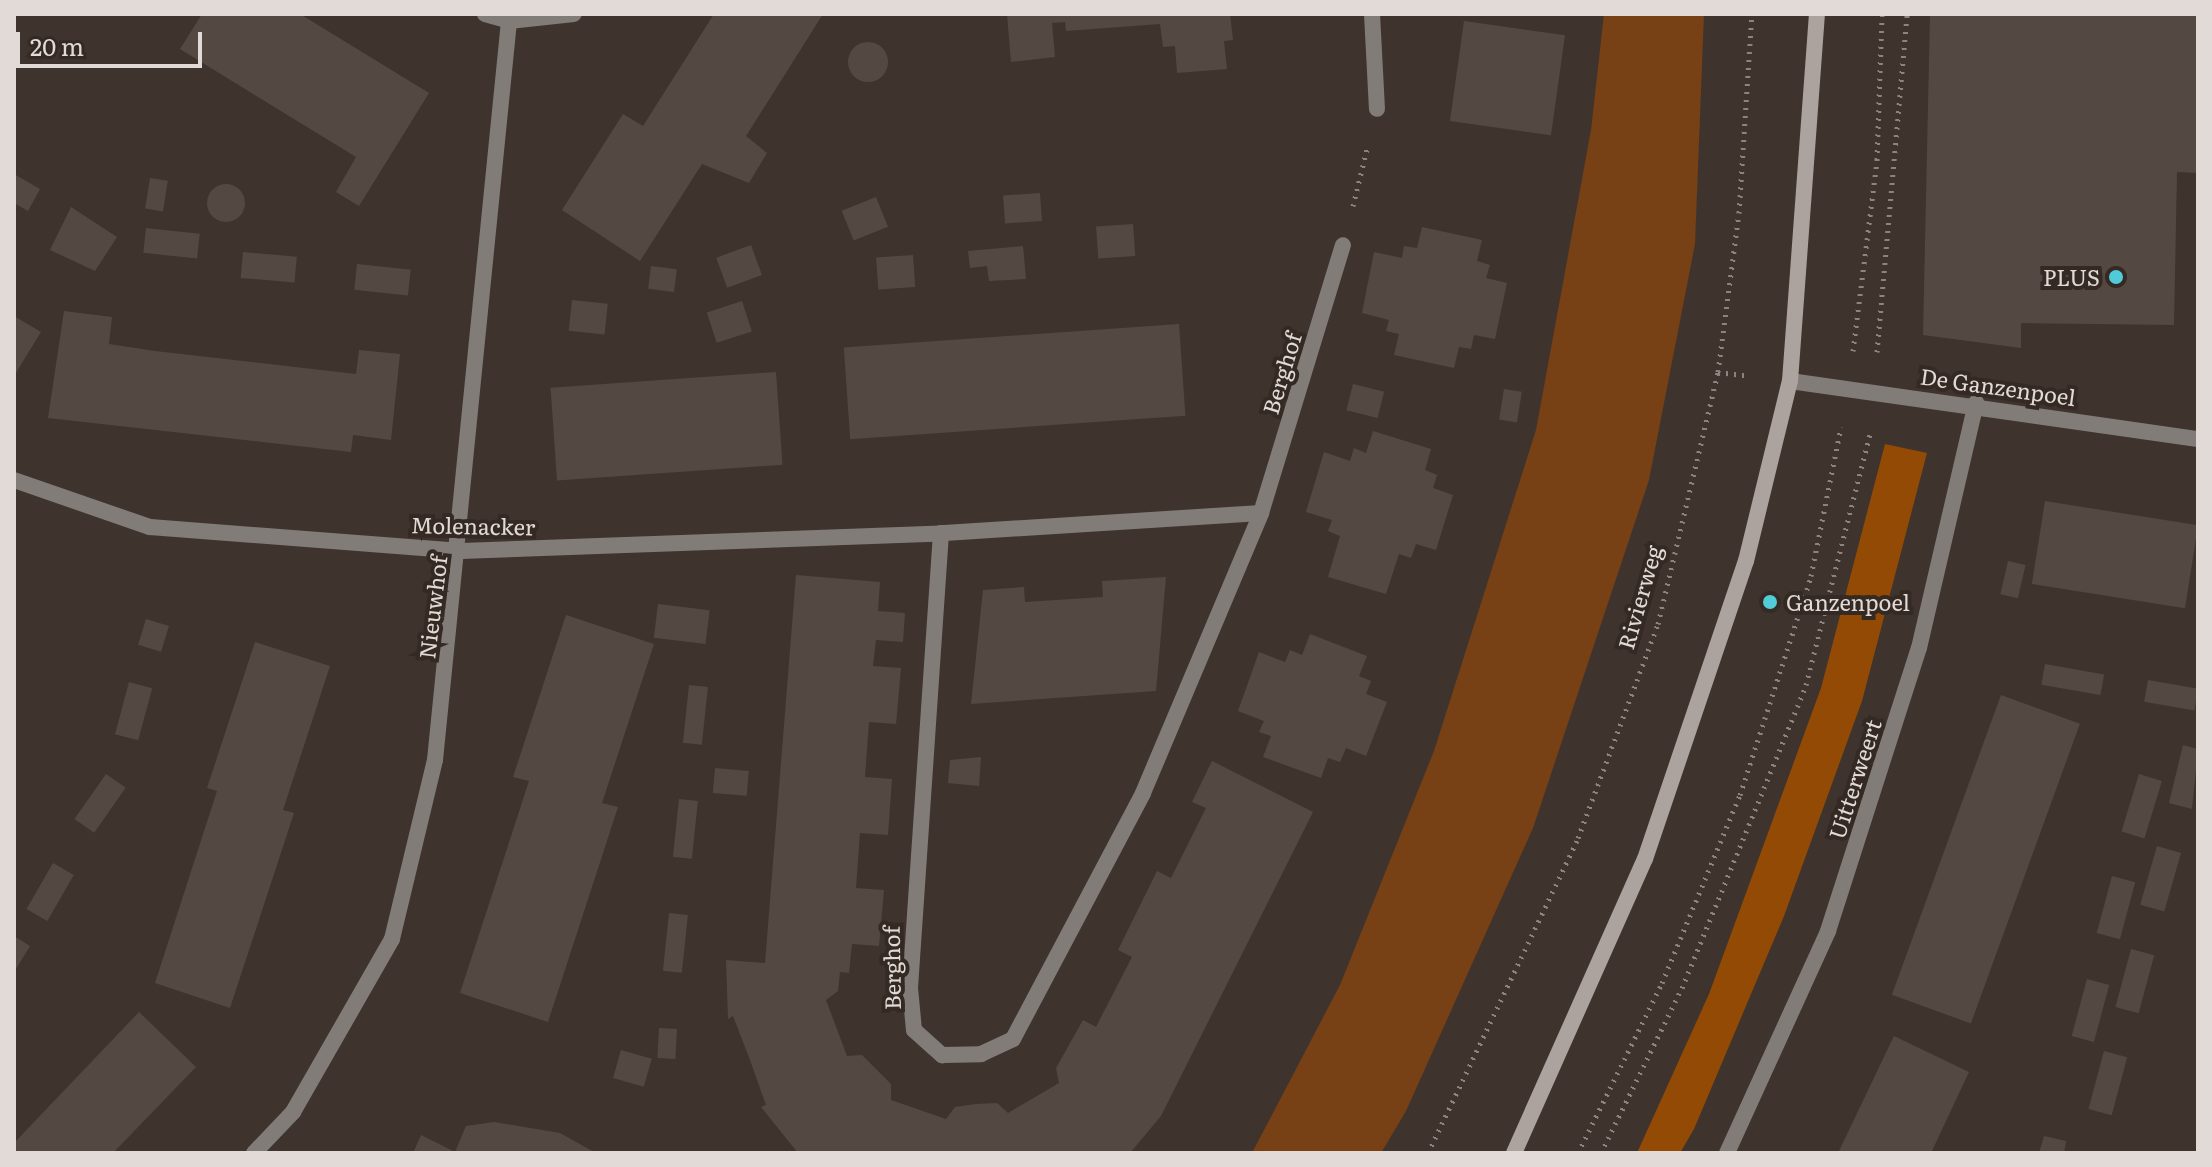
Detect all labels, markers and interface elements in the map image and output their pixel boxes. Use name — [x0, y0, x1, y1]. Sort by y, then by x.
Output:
scale bar — [20, 16, 206, 66]
text: 20 m — [30, 28, 84, 63]
place label: PLUS — [2043, 264, 2100, 290]
marker: PLUS — [2107, 268, 2125, 286]
street label: Berghof — [1256, 329, 1306, 417]
street label: De Ganzenpoel — [1919, 362, 2077, 410]
street label: Molenacker — [411, 511, 535, 539]
street label: Rivierweg — [1612, 542, 1666, 652]
street label: Nieuwhof — [413, 554, 451, 660]
place label: Ganzenpoel — [1786, 589, 1910, 615]
marker: Ganzenpoel — [1761, 593, 1779, 611]
street label: Uitterweert — [1822, 716, 1886, 842]
street label: Berghof — [877, 926, 905, 1010]

